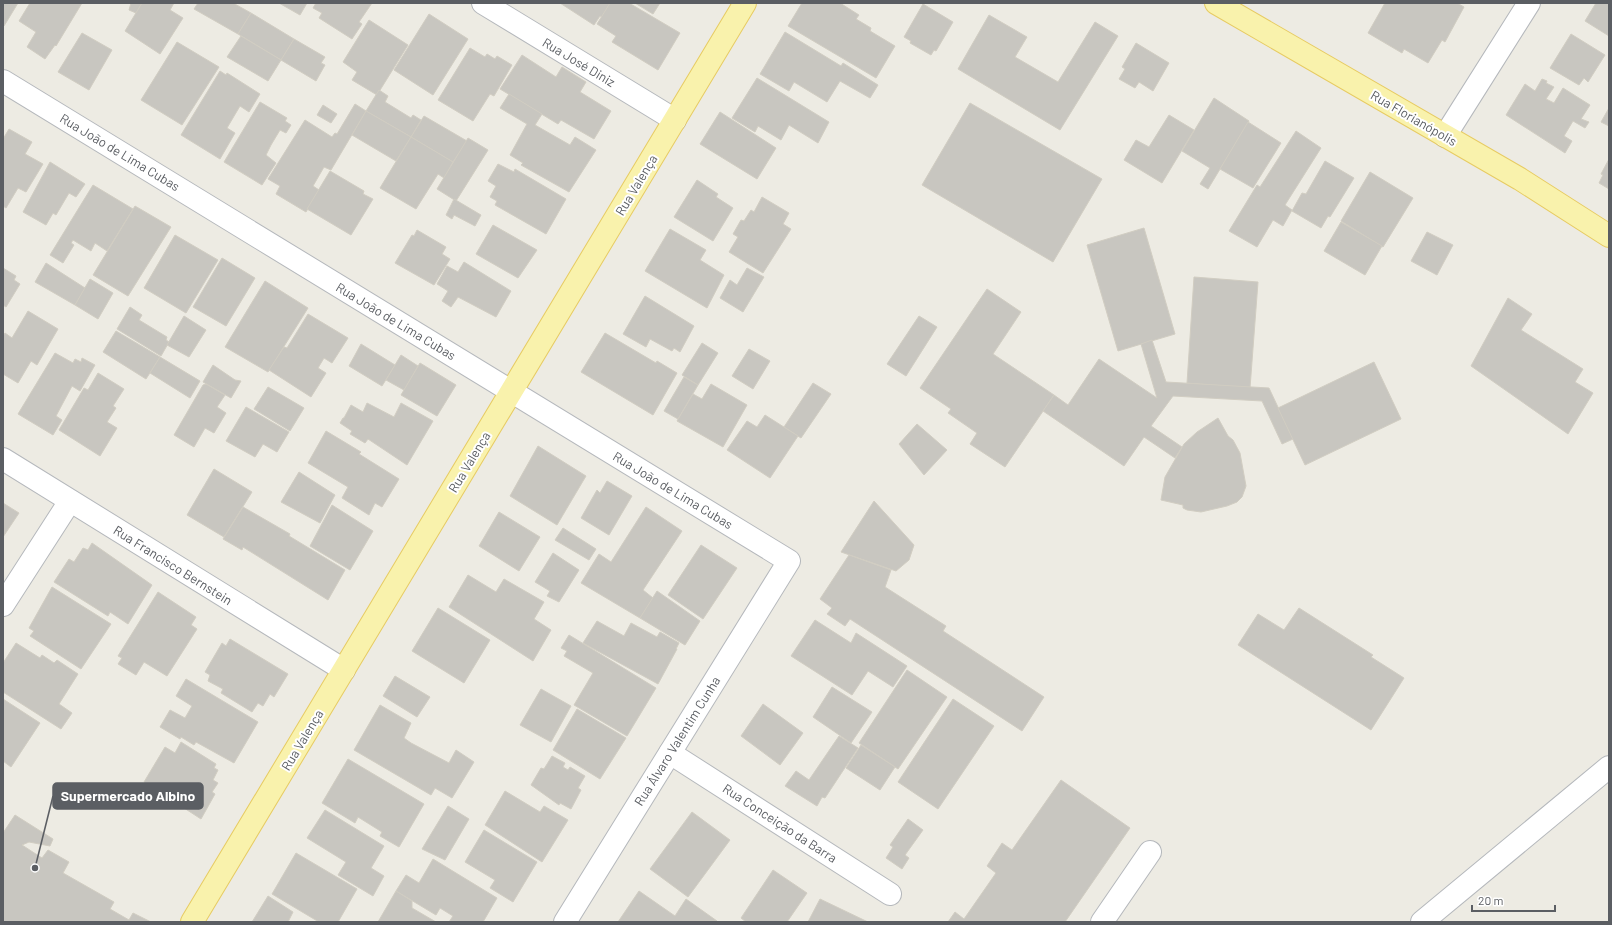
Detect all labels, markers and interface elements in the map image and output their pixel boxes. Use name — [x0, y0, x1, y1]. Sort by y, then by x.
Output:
street label: Rua José Diniz — [540, 34, 618, 90]
street label: Rua Florianópolis — [1368, 87, 1460, 149]
street label: Rua João de Lima Cubas — [57, 110, 183, 194]
street label: Rua Valença — [612, 152, 660, 218]
street label: Rua João de Lima Cubas — [333, 279, 459, 363]
street label: Rua Valença — [445, 429, 493, 495]
street label: Rua João de Lima Cubas — [610, 448, 736, 532]
street label: Rua Francisco Bernstein — [111, 522, 235, 608]
street label: Rua Álvaro Valentim Cunha — [631, 673, 723, 809]
street label: Rua Valença — [278, 707, 326, 773]
street label: Rua Conceição da Barra — [720, 780, 840, 866]
callout: Supermercado Albino — [53, 783, 203, 809]
text: Supermercado Albino — [61, 787, 195, 804]
scale bar — [1472, 887, 1555, 913]
text: 20 m — [1478, 893, 1504, 907]

